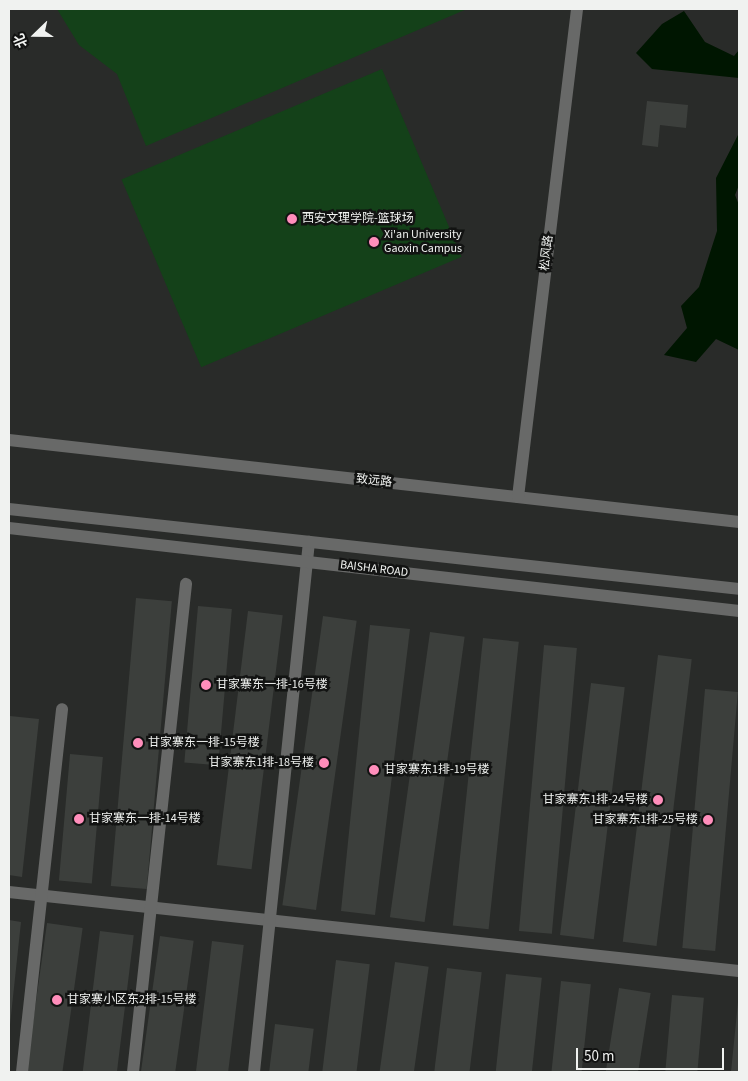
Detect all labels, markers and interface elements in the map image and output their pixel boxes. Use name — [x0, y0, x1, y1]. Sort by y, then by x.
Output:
north arrow — [10, 10, 60, 60]
text: 北 — [9, 30, 33, 51]
place label: 西安文理学院-篮球场 — [302, 212, 414, 226]
marker: 西安文理学院-篮球场 — [286, 213, 298, 225]
place label: Xi'an University Gaoxin Campus — [384, 228, 462, 256]
street label: 松风路 — [538, 234, 556, 272]
marker: Xi'an University Gaoxin Campus — [368, 236, 380, 248]
street label: 致远路 — [355, 472, 393, 490]
street label: BAISHA ROAD — [339, 558, 409, 580]
place label: 甘家寨东一排-16号楼 — [216, 678, 328, 692]
marker: 甘家寨东一排-16号楼 — [200, 679, 212, 691]
place label: 甘家寨东一排-15号楼 — [148, 736, 260, 750]
marker: 甘家寨东一排-15号楼 — [132, 737, 144, 749]
place label: 甘家寨东1排-18号楼 — [208, 756, 314, 770]
marker: 甘家寨东1排-18号楼 — [318, 757, 330, 769]
place label: 甘家寨东1排-19号楼 — [384, 763, 490, 777]
marker: 甘家寨东1排-19号楼 — [368, 764, 380, 776]
place label: 甘家寨东1排-24号楼 — [542, 793, 648, 807]
marker: 甘家寨东1排-24号楼 — [652, 794, 664, 806]
place label: 甘家寨东一排-14号楼 — [89, 812, 201, 826]
marker: 甘家寨东一排-14号楼 — [73, 813, 85, 825]
place label: 甘家寨东1排-25号楼 — [592, 813, 698, 827]
marker: 甘家寨东1排-25号楼 — [702, 814, 714, 826]
place label: 甘家寨小区东2排-15号楼 — [67, 993, 197, 1007]
marker: 甘家寨小区东2排-15号楼 — [51, 994, 63, 1006]
scale bar — [578, 1038, 726, 1070]
text: 50 m — [584, 1046, 614, 1067]

